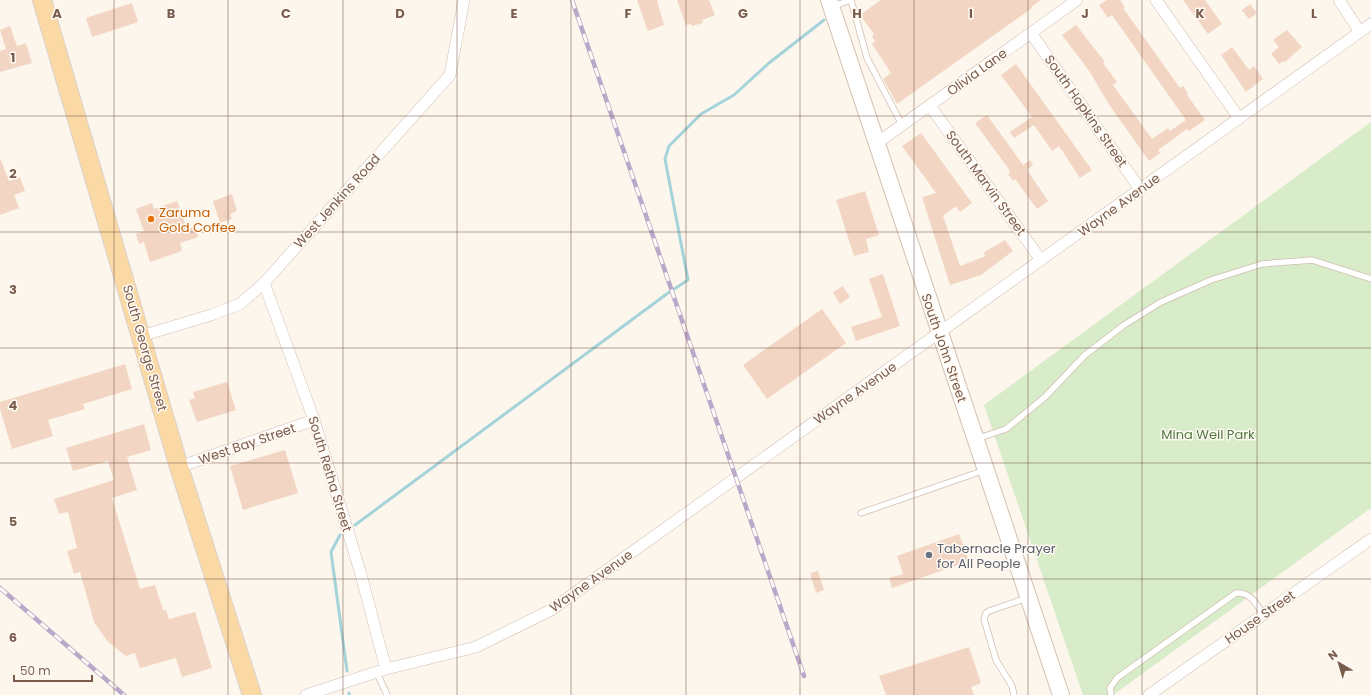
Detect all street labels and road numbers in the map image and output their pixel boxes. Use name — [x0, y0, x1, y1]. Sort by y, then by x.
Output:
street label: Olivia Lane — [943, 44, 1011, 100]
street label: South Hopkins Street — [1040, 51, 1132, 171]
street label: South Marvin Street — [941, 126, 1031, 240]
street label: West Jenkins Road — [289, 150, 385, 252]
street label: Wayne Avenue — [1074, 169, 1164, 241]
street label: South George Street — [118, 283, 172, 414]
street label: South John Street — [916, 291, 972, 405]
street label: Wayne Avenue — [810, 357, 900, 429]
street label: South Retha Street — [303, 414, 357, 534]
street label: West Bay Street — [196, 418, 298, 469]
street label: Wayne Avenue — [546, 545, 636, 617]
street label: House Street — [1221, 586, 1299, 648]

